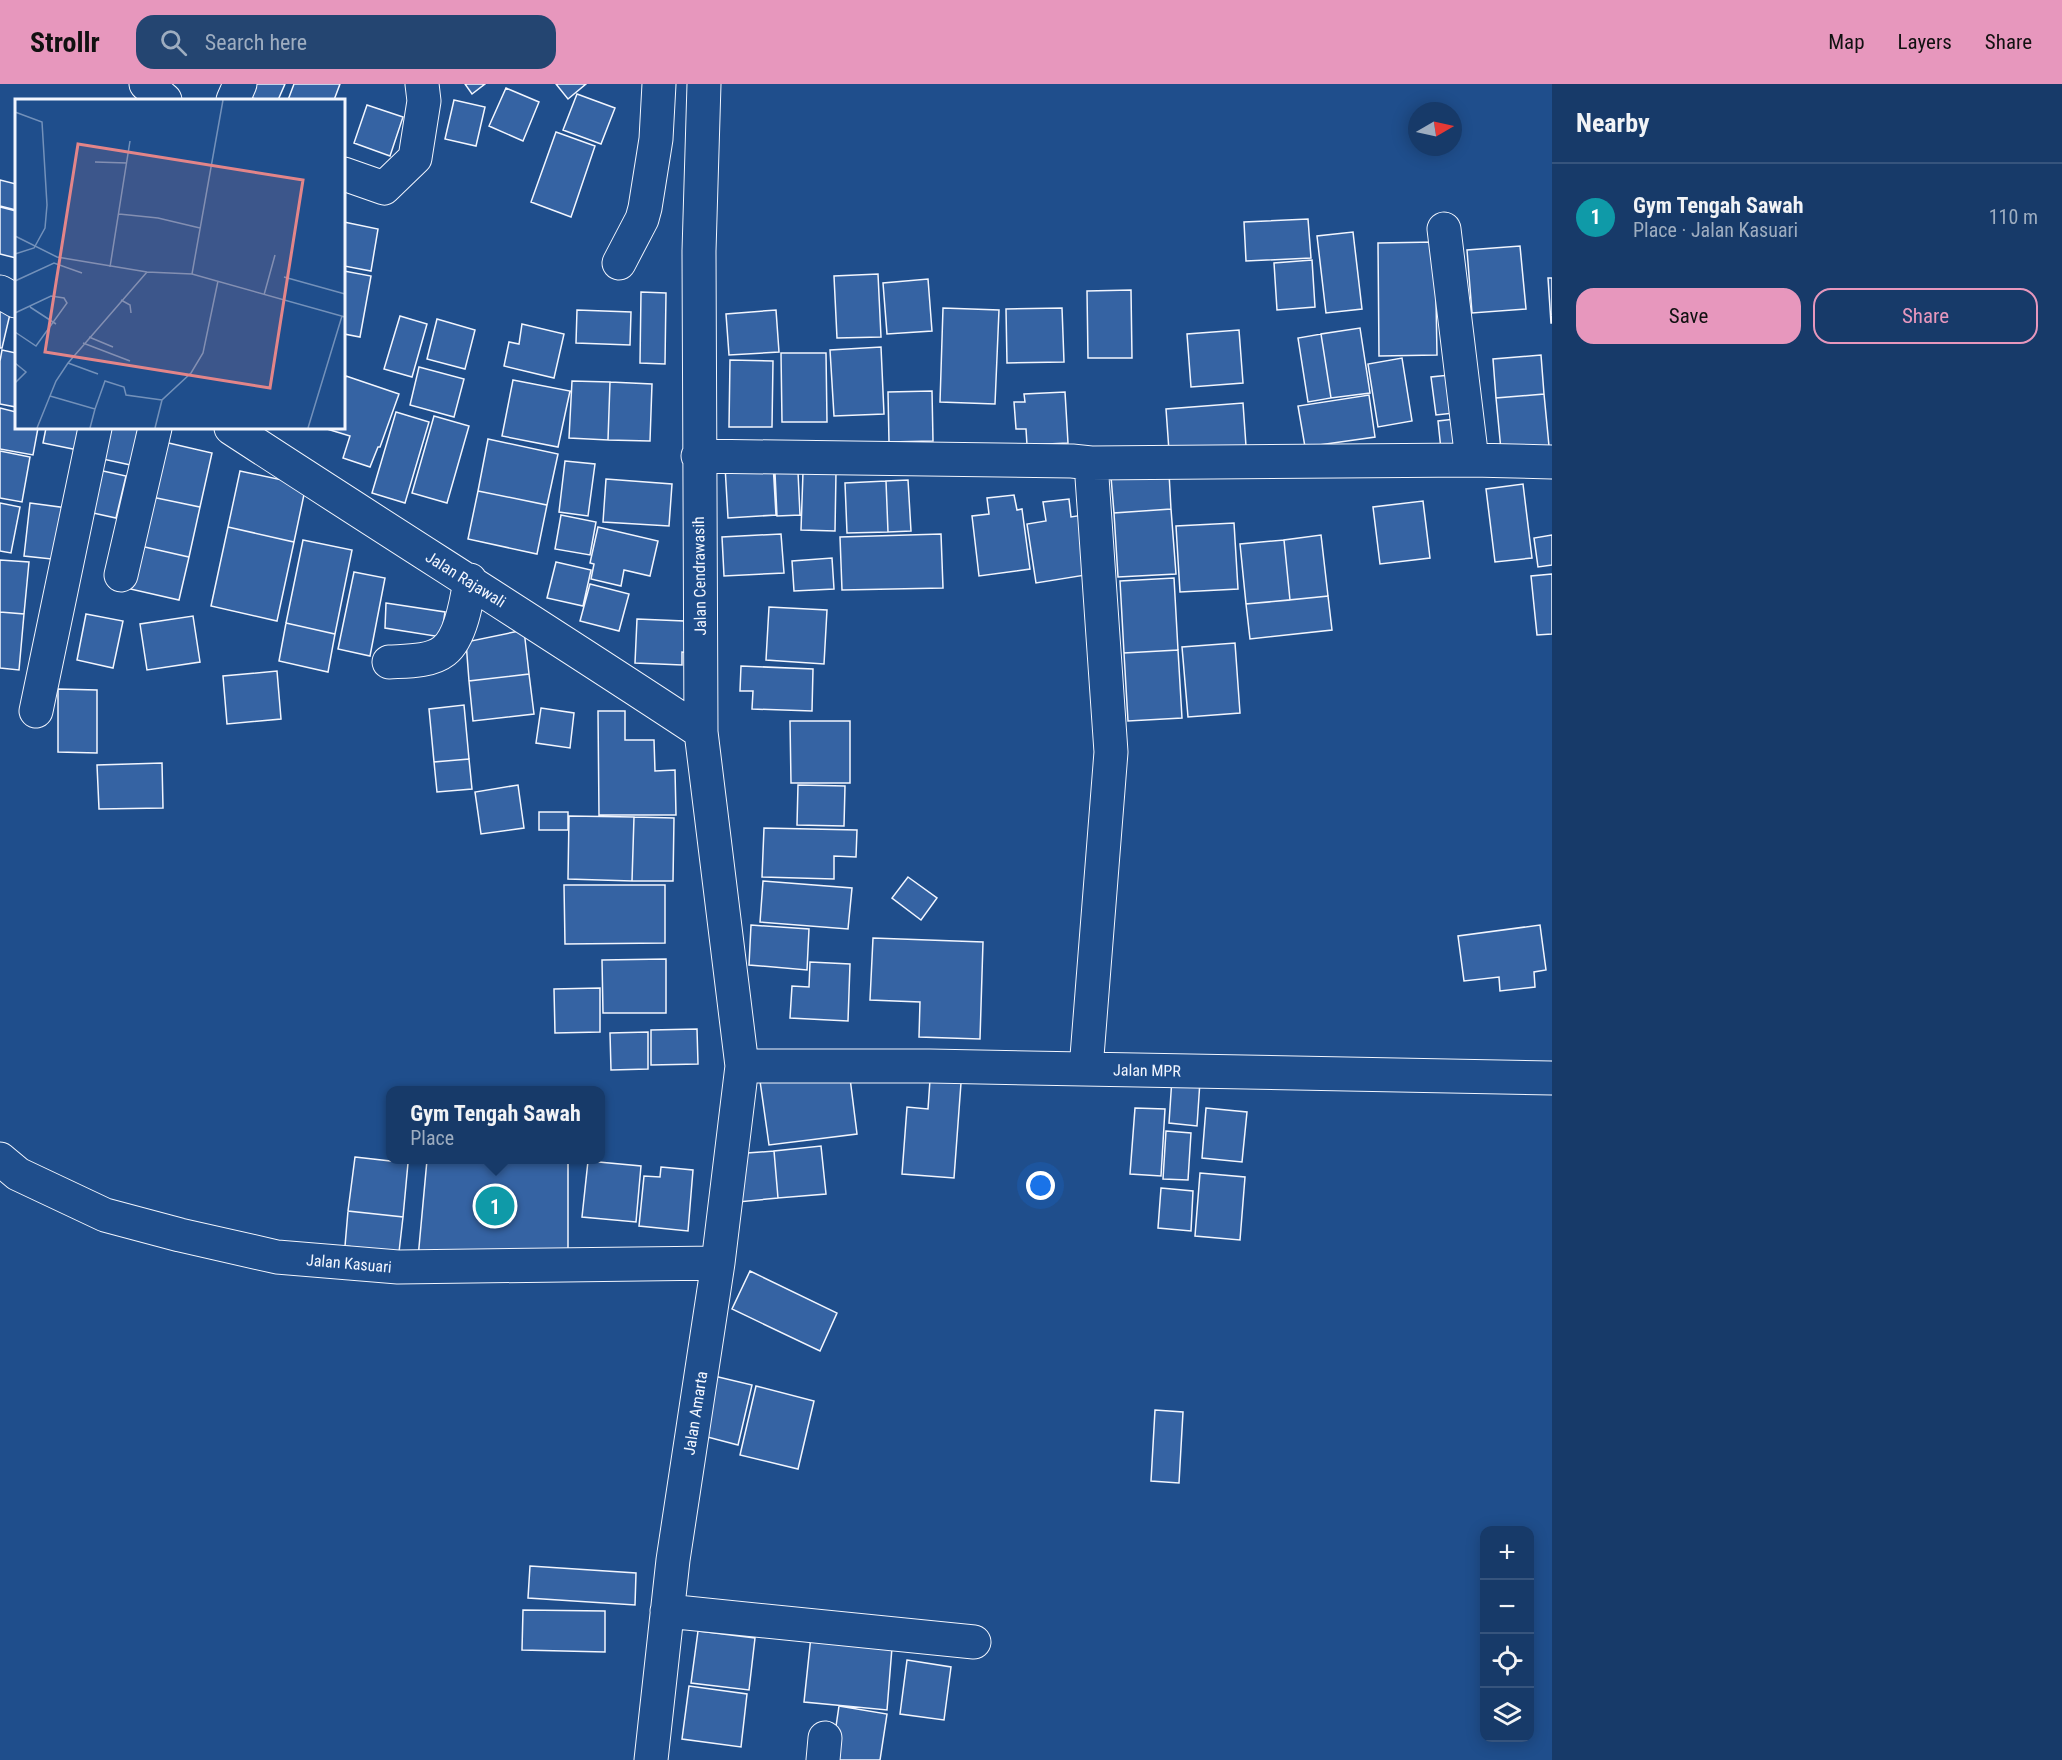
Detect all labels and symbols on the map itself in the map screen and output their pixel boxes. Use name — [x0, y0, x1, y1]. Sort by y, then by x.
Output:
inset map — [15, 99, 345, 429]
north arrow — [1408, 102, 1462, 156]
street label: Jalan Cendrawasih — [689, 516, 710, 636]
street label: Jalan Rajawali — [422, 547, 509, 612]
street label: Jalan MPR — [1113, 1060, 1181, 1081]
your location — [1026, 1171, 1055, 1200]
pin: 1 — [476, 1184, 514, 1228]
street label: Jalan Kasuari — [305, 1250, 393, 1277]
street label: Jalan Amarta — [679, 1370, 712, 1456]

